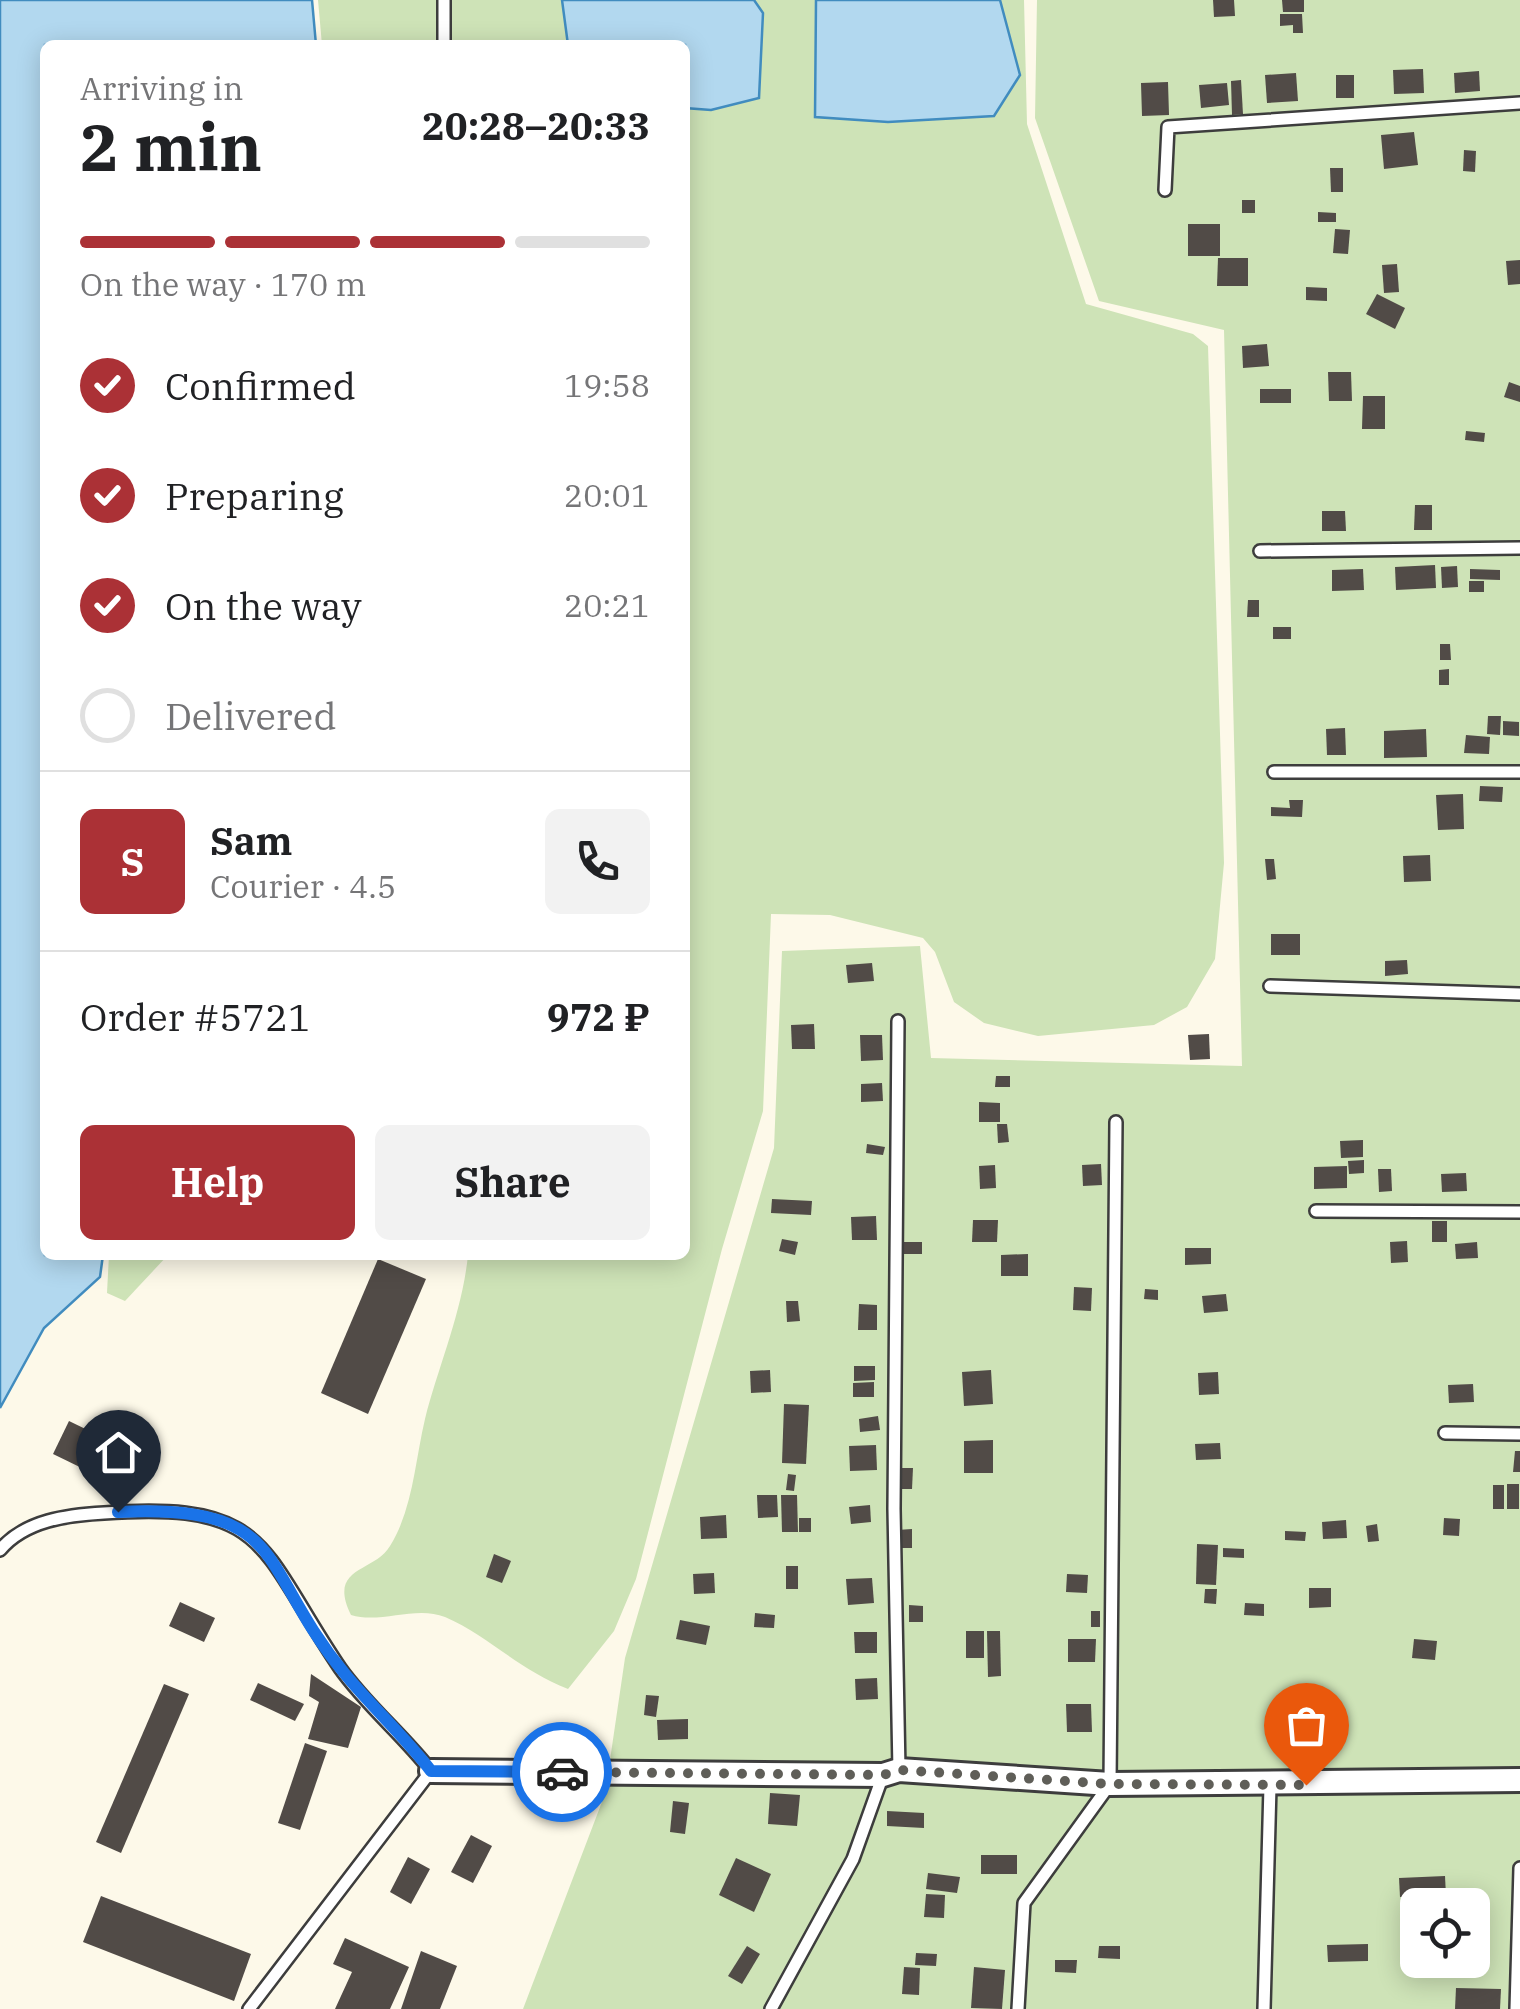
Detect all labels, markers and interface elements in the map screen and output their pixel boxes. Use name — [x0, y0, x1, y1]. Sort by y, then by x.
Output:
text: Arriving in — [80, 67, 243, 109]
text: 20:28–20:33 — [422, 101, 650, 150]
text: 2 min — [80, 104, 262, 189]
text: On the way · 170 m — [80, 263, 366, 305]
icon: check — [80, 358, 135, 413]
text: Confirmed — [165, 361, 356, 410]
text: 19:58 — [564, 364, 650, 406]
icon: check — [80, 468, 135, 523]
text: Preparing — [165, 471, 344, 520]
text: 20:01 — [564, 474, 650, 516]
icon: check — [80, 578, 135, 633]
text: On the way — [165, 581, 362, 630]
text: 20:21 — [564, 584, 650, 626]
text: Delivered — [165, 691, 337, 740]
button: phone — [545, 809, 650, 914]
text: Sam — [210, 816, 293, 865]
text: S — [121, 837, 144, 886]
text: Courier · 4.5 — [210, 865, 396, 907]
text: Order #5721 — [80, 992, 311, 1041]
text: 972 ₽ — [547, 992, 650, 1041]
button: Help — [80, 1125, 355, 1240]
button: Share — [375, 1125, 650, 1240]
pin — [76, 1410, 161, 1513]
icon: home — [91, 1425, 146, 1480]
pin — [1264, 1683, 1349, 1786]
icon: bag — [1279, 1698, 1334, 1753]
courier — [512, 1722, 612, 1822]
icon: car — [535, 1745, 590, 1800]
map controls — [1400, 1888, 1490, 1978]
button: locate — [1400, 1888, 1490, 1978]

